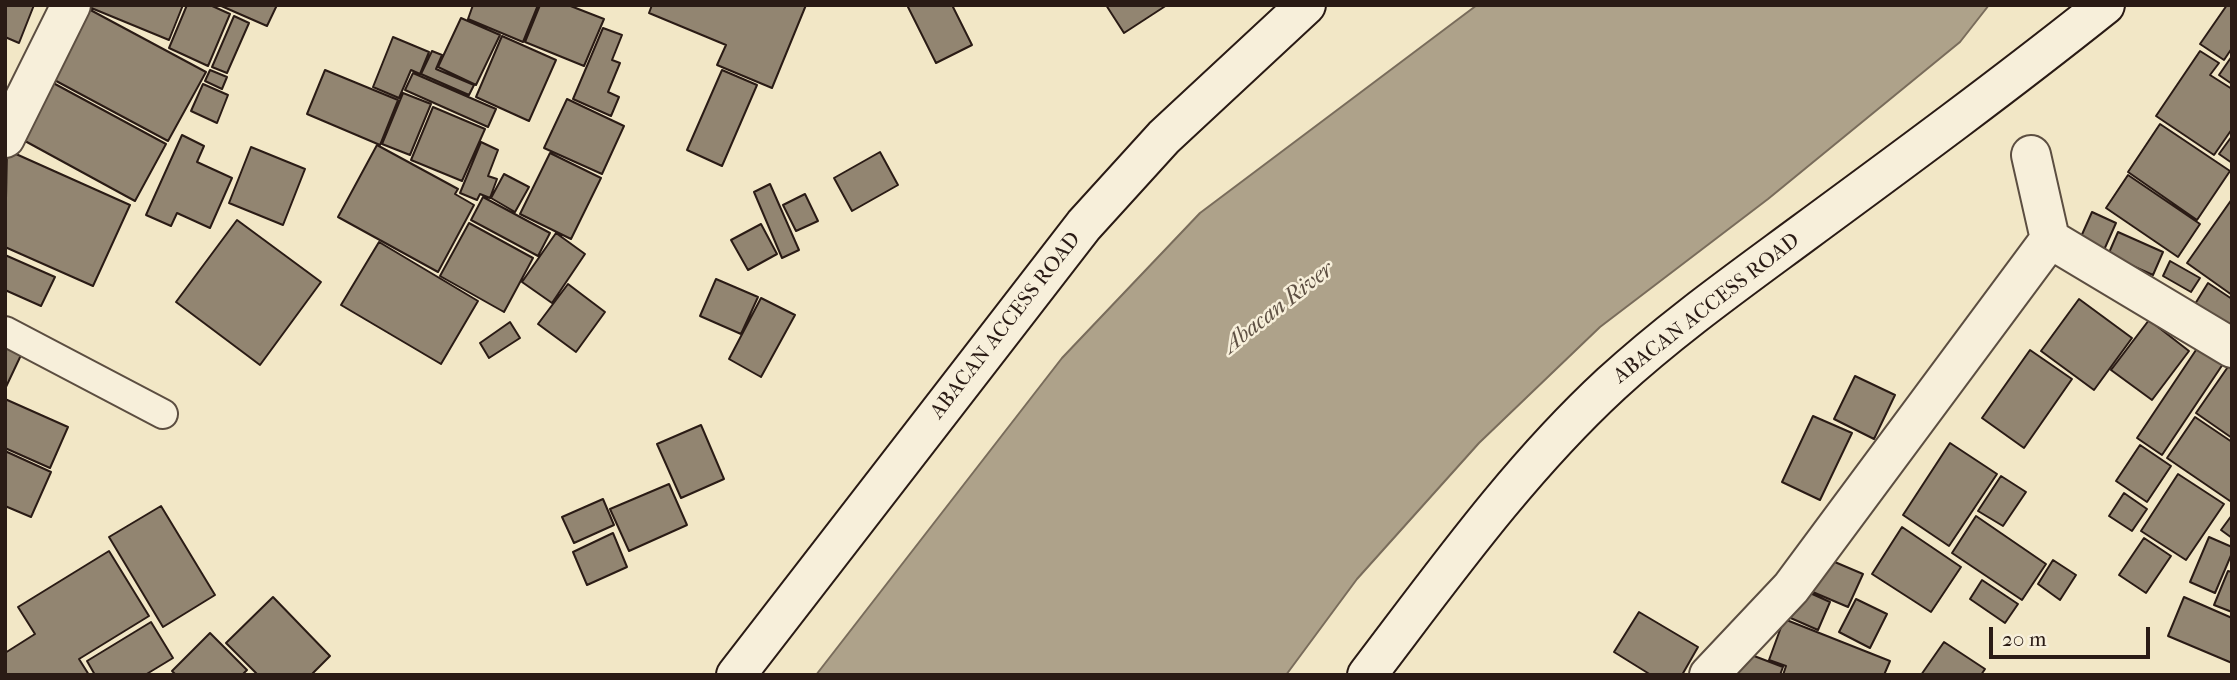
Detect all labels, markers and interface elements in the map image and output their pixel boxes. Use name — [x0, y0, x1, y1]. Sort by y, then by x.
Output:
street label: ABACAN ACCESS ROAD — [925, 228, 1087, 424]
street label: ABACAN ACCESS ROAD — [1609, 228, 1805, 390]
water label: Abacan River — [1218, 256, 1340, 360]
scale bar — [1992, 614, 2153, 658]
text: 20 m — [2002, 627, 2046, 651]

